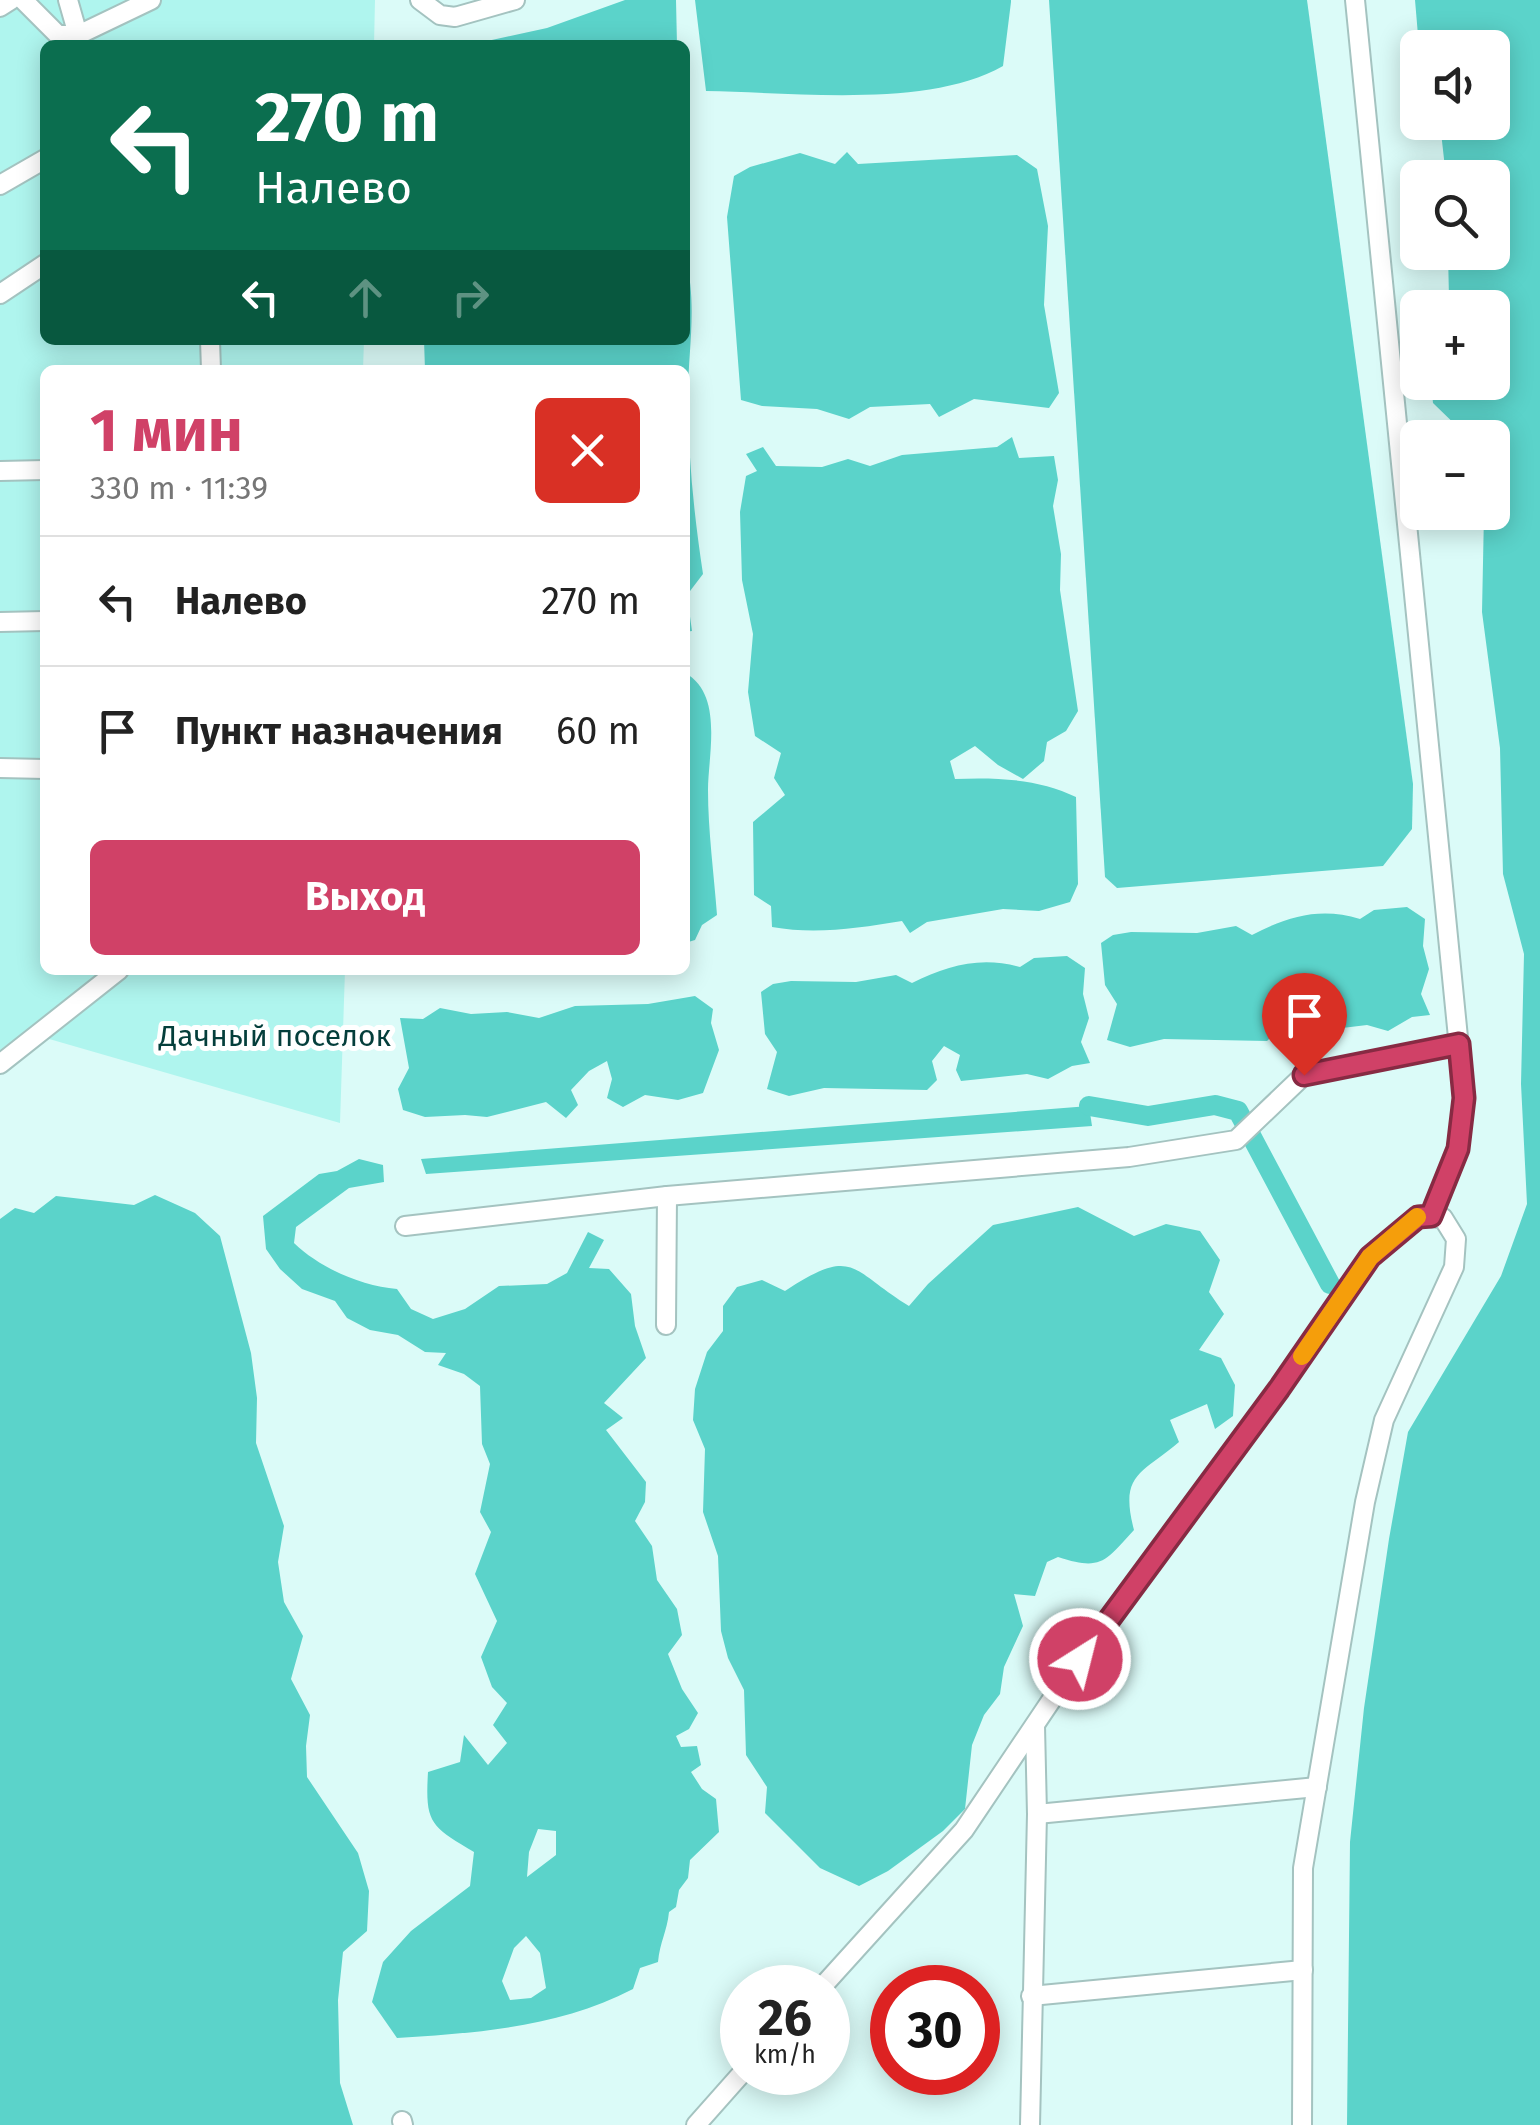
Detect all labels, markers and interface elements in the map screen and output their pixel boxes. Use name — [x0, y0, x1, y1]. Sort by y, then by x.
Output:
map controls — [1400, 30, 1510, 530]
button: sound — [1400, 30, 1510, 140]
text: 270 m — [255, 76, 439, 160]
icon: left — [90, 80, 220, 210]
button: search — [1400, 160, 1510, 270]
text: Налево — [255, 161, 412, 215]
icon: left — [233, 270, 288, 325]
icon: ahead — [338, 270, 393, 325]
icon: right — [443, 270, 498, 325]
button: + — [1400, 290, 1510, 400]
text: 1 мин — [90, 395, 243, 467]
button: close — [535, 398, 640, 503]
button: − — [1400, 420, 1510, 530]
text: 330 m · 11:39 — [90, 469, 268, 507]
icon: left — [90, 574, 145, 629]
text: Налево — [175, 578, 307, 624]
text: 270 m — [541, 578, 640, 624]
icon: arrive — [90, 704, 145, 759]
text: Пункт назначения — [175, 708, 503, 754]
text: 60 m — [556, 708, 640, 754]
button: Выход — [90, 840, 640, 955]
pin — [1262, 973, 1347, 1076]
icon: arrive — [1277, 988, 1332, 1043]
park label: Дачный поселок — [158, 1018, 392, 1054]
position arrow — [1028, 1607, 1132, 1711]
speed limit sign: 30 — [870, 1965, 1000, 2095]
text: 26 — [758, 1988, 812, 2048]
text: km/h — [754, 2040, 816, 2070]

